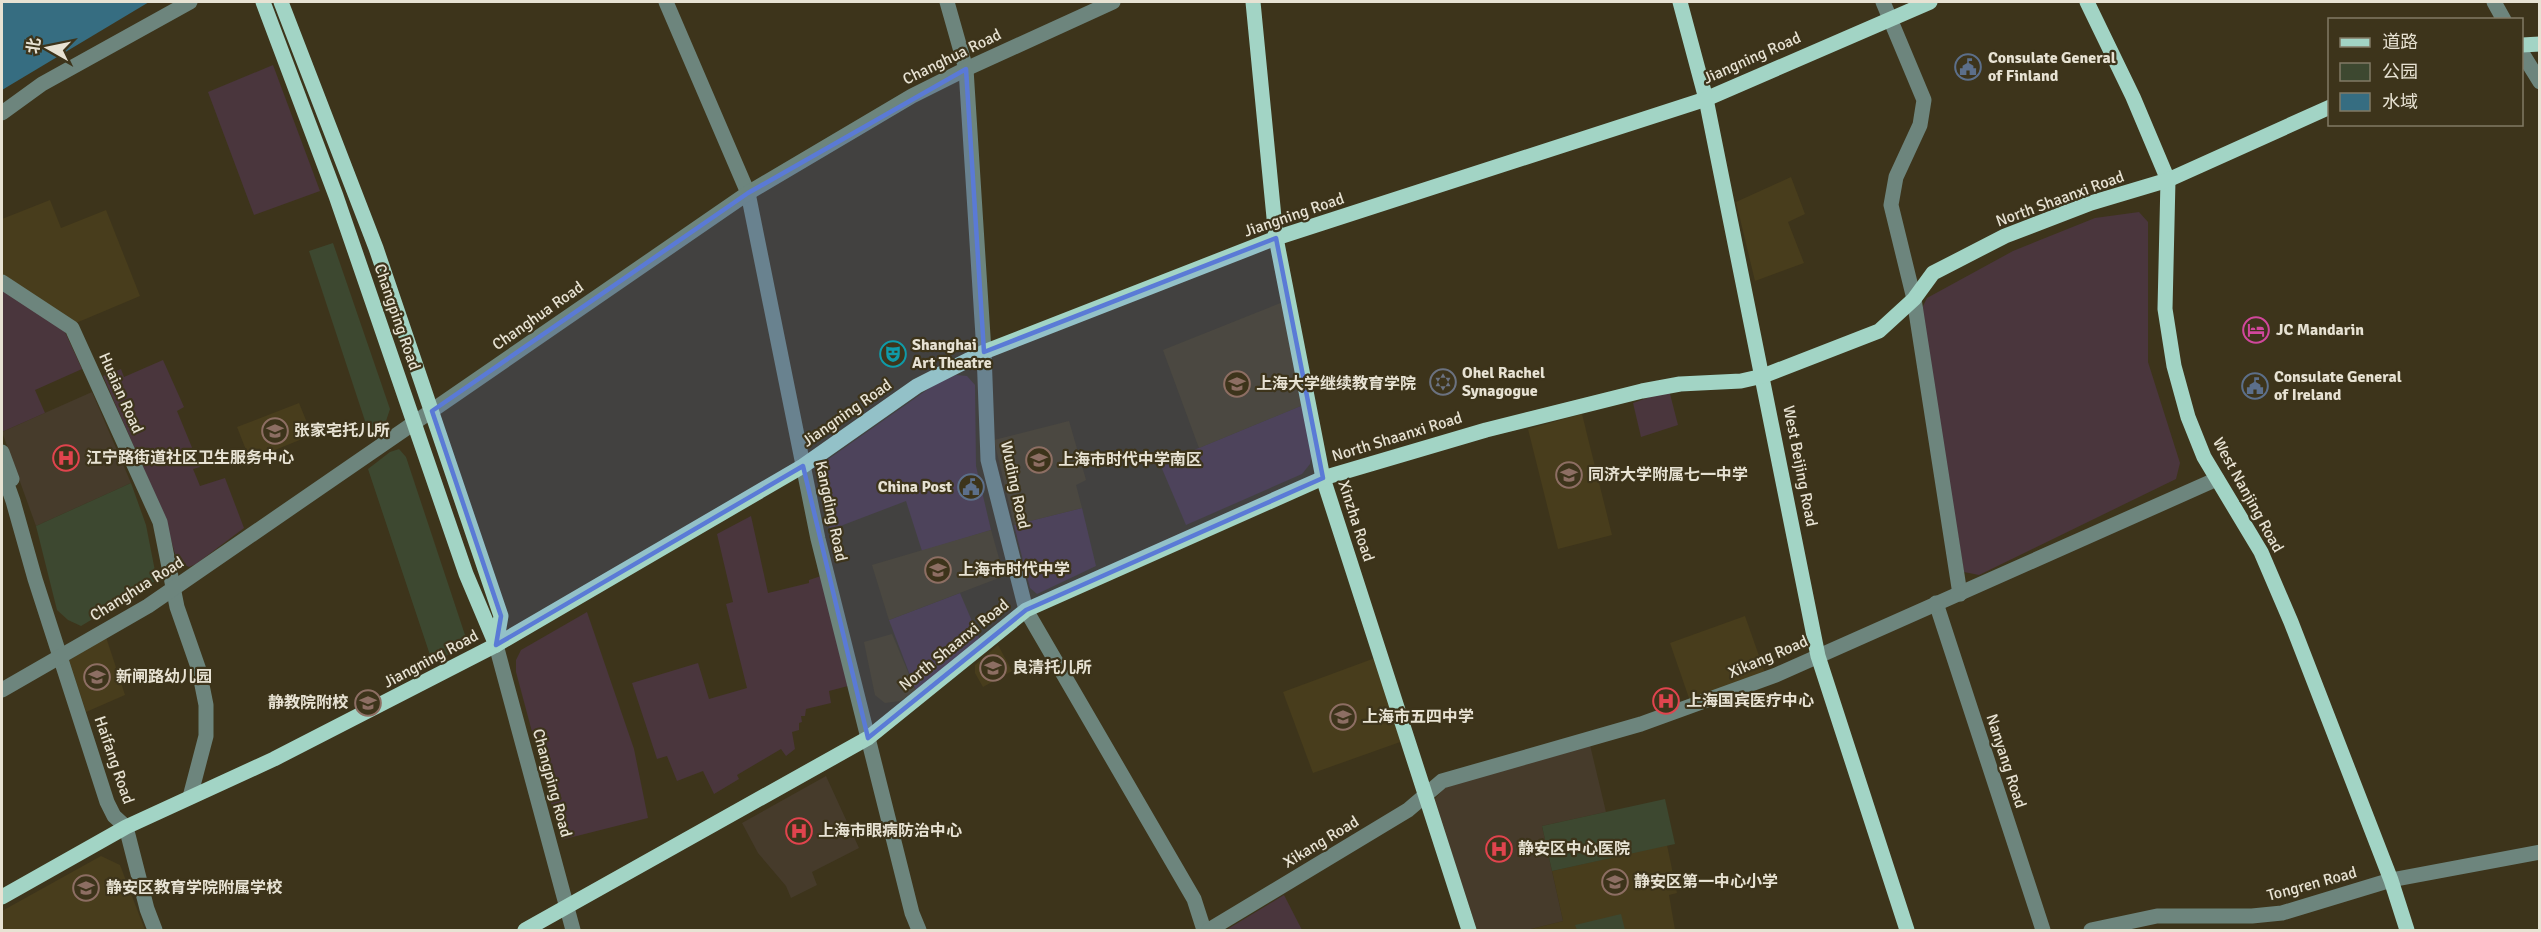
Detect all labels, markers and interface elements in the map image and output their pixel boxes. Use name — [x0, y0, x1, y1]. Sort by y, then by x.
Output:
north arrow — [18, 18, 78, 78]
legend — [2328, 18, 2523, 126]
street label: Changhua Road — [900, 25, 1004, 89]
street label: Jiangning Road — [1700, 28, 1804, 88]
text: 道路 — [2382, 31, 2418, 53]
text: 北 — [23, 36, 45, 55]
place label: Consulate General of Finland — [1988, 48, 2116, 86]
public building icon: Consulate General of Finland — [1953, 52, 1983, 82]
text: 公园 — [2382, 61, 2418, 83]
text: 水域 — [2382, 91, 2418, 113]
street label: North Shaanxi Road — [1993, 166, 2127, 232]
street label: Jiangning Road — [1241, 188, 1347, 242]
street label: Changping Road — [369, 261, 425, 373]
street label: Changhua Road — [488, 277, 588, 355]
hotel icon: JC Mandarin — [2241, 315, 2271, 345]
place label: JC Mandarin — [2276, 320, 2364, 340]
place label: Shanghai Art Theatre — [912, 335, 992, 373]
theatre icon: Shanghai Art Theatre — [878, 339, 908, 369]
street label: Huaian Road — [94, 349, 148, 437]
place label: Ohel Rachel Synagogue — [1462, 363, 1545, 401]
synagogue icon: Ohel Rachel Synagogue — [1428, 367, 1458, 397]
place label: Consulate General of Ireland — [2274, 367, 2402, 405]
school or university icon: 上海大学继续教育学院 — [1222, 369, 1252, 399]
public building icon: Consulate General of Ireland — [2240, 371, 2270, 401]
place label: 上海大学继续教育学院 — [1256, 374, 1416, 394]
street label: Jiangning Road — [798, 375, 896, 451]
street label: West Beijing Road — [1778, 404, 1822, 528]
street label: North Shaanxi Road — [1329, 408, 1465, 466]
school or university icon: 张家宅托儿所 — [260, 416, 290, 446]
place label: 张家宅托儿所 — [294, 421, 390, 441]
street label: West Nanjing Road — [2208, 434, 2288, 556]
street label: Wuding Road — [996, 439, 1034, 531]
hospital icon: 江宁路街道社区卫生服务中心 — [51, 443, 81, 473]
school or university icon: 上海市时代中学南区 — [1024, 445, 1054, 475]
place label: 江宁路街道社区卫生服务中心 — [86, 448, 294, 468]
place label: 上海市时代中学南区 — [1058, 450, 1202, 470]
street label: Kangding Road — [811, 459, 851, 563]
school or university icon: 同济大学附属七一中学 — [1554, 460, 1584, 490]
place label: 同济大学附属七一中学 — [1588, 465, 1748, 485]
public building icon: China Post — [956, 472, 986, 502]
place label: China Post — [878, 477, 952, 497]
street label: Xinzha Road — [1333, 478, 1379, 564]
street label: Changhua Road — [86, 552, 188, 626]
school or university icon: 上海市时代中学 — [923, 555, 953, 585]
place label: 上海市时代中学 — [958, 560, 1070, 580]
street label: North Shaanxi Road — [895, 595, 1013, 695]
street label: Jiangning Road — [380, 626, 482, 692]
street label: Xikang Road — [1725, 631, 1811, 683]
school or university icon: 良清托儿所 — [978, 653, 1008, 683]
place label: 良清托儿所 — [1012, 658, 1092, 678]
school or university icon: 新闸路幼儿园 — [82, 662, 112, 692]
place label: 新闸路幼儿园 — [116, 667, 212, 687]
hospital icon: 上海国宾医疗中心 — [1651, 686, 1681, 716]
school or university icon: 静教院附校 — [353, 688, 383, 718]
place label: 上海国宾医疗中心 — [1686, 691, 1814, 711]
place label: 静教院附校 — [268, 693, 349, 713]
school or university icon: 上海市五四中学 — [1328, 702, 1358, 732]
place label: 上海市五四中学 — [1362, 707, 1474, 727]
street label: Nanyang Road — [1981, 711, 2031, 811]
street label: Haifang Road — [90, 713, 138, 807]
street label: Changping Road — [528, 727, 576, 839]
street label: Xikang Road — [1280, 812, 1362, 872]
hospital icon: 上海市眼病防治中心 — [784, 816, 814, 846]
place label: 上海市眼病防治中心 — [818, 821, 962, 841]
hospital icon: 静安区中心医院 — [1484, 834, 1514, 864]
place label: 静安区中心医院 — [1518, 839, 1630, 859]
street label: Tongren Road — [2265, 862, 2359, 906]
school or university icon: 静安区第一中心小学 — [1600, 867, 1630, 897]
place label: 静安区第一中心小学 — [1634, 872, 1778, 892]
school or university icon: 静安区教育学院附属学校 — [71, 873, 101, 903]
place label: 静安区教育学院附属学校 — [106, 878, 283, 898]

